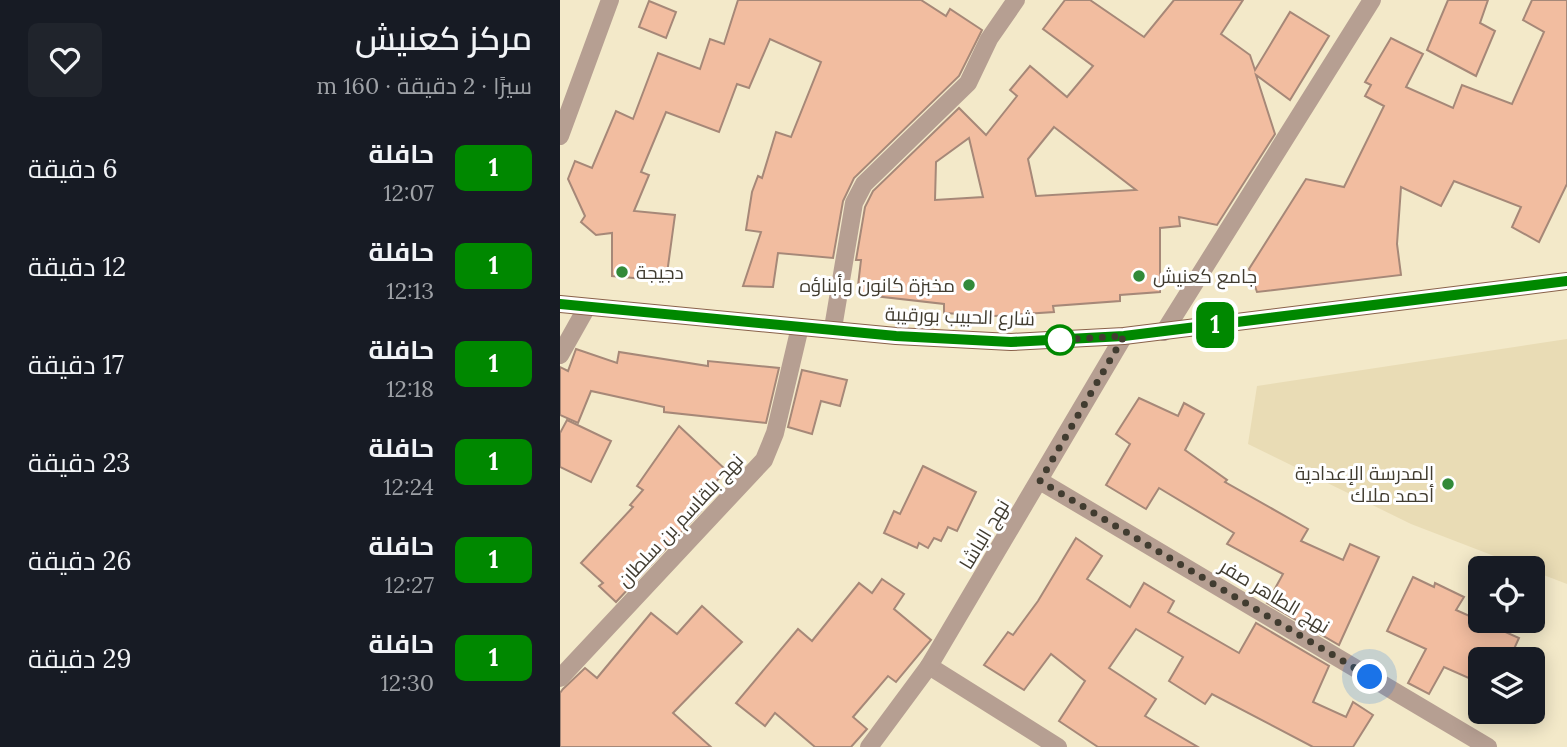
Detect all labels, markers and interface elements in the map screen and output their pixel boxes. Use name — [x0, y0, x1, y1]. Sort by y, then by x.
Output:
text: مركز كعنيش — [355, 17, 532, 59]
button: heart — [28, 23, 102, 97]
text: سيرًا · 2 دقيقة · 160 m — [317, 71, 532, 100]
text: حافلة — [369, 137, 434, 170]
text: 6 دقيقة — [28, 152, 118, 185]
text: 1 — [489, 152, 498, 183]
text: 12:07 — [383, 178, 434, 207]
text: حافلة — [369, 235, 434, 268]
text: 12 دقيقة — [28, 250, 126, 283]
text: 1 — [489, 250, 498, 281]
place label: دجيجة — [636, 260, 684, 284]
marker: دجيجة — [614, 264, 630, 280]
place label: جامع كعنيش — [1153, 264, 1257, 290]
marker: جامع كعنيش — [1131, 268, 1147, 284]
place label: مخبزة كانون وأبناؤه — [800, 273, 955, 297]
text: 12:13 — [386, 276, 434, 305]
marker: مخبزة كانون وأبناؤه — [961, 277, 977, 293]
street label: شارع الحبيب بورقيبة — [885, 301, 1035, 333]
line badge: 1 — [1192, 302, 1238, 348]
text: 1 — [1210, 309, 1220, 340]
unlabelled marker — [1045, 325, 1075, 355]
text: حافلة — [369, 333, 434, 366]
text: 17 دقيقة — [28, 348, 124, 381]
text: 1 — [489, 348, 498, 379]
text: 12:18 — [386, 374, 434, 403]
text: حافلة — [369, 431, 434, 464]
text: 23 دقيقة — [28, 446, 131, 479]
text: 1 — [489, 446, 498, 477]
street label: نهج بلقاسم بن سلطان — [612, 448, 750, 593]
place label: المدرسة الإعدادية أحمد ملاك — [1295, 461, 1434, 507]
text: 12:24 — [383, 472, 434, 501]
marker: المدرسة الإعدادية أحمد ملاك — [1440, 476, 1456, 492]
street label: نهج الباشا — [954, 495, 1016, 574]
text: حافلة — [369, 529, 434, 562]
text: 26 دقيقة — [28, 544, 131, 577]
text: 1 — [489, 544, 498, 575]
street label: نهج الطاهر صفر — [1214, 553, 1334, 640]
map controls — [1468, 556, 1545, 724]
button: locate — [1468, 556, 1545, 633]
text: 12:27 — [385, 570, 434, 599]
text: حافلة — [369, 627, 434, 660]
text: 29 دقيقة — [28, 642, 131, 675]
text: 1 — [489, 642, 498, 673]
button: layers — [1468, 647, 1545, 724]
your location — [1352, 659, 1387, 694]
text: 12:30 — [380, 668, 434, 697]

